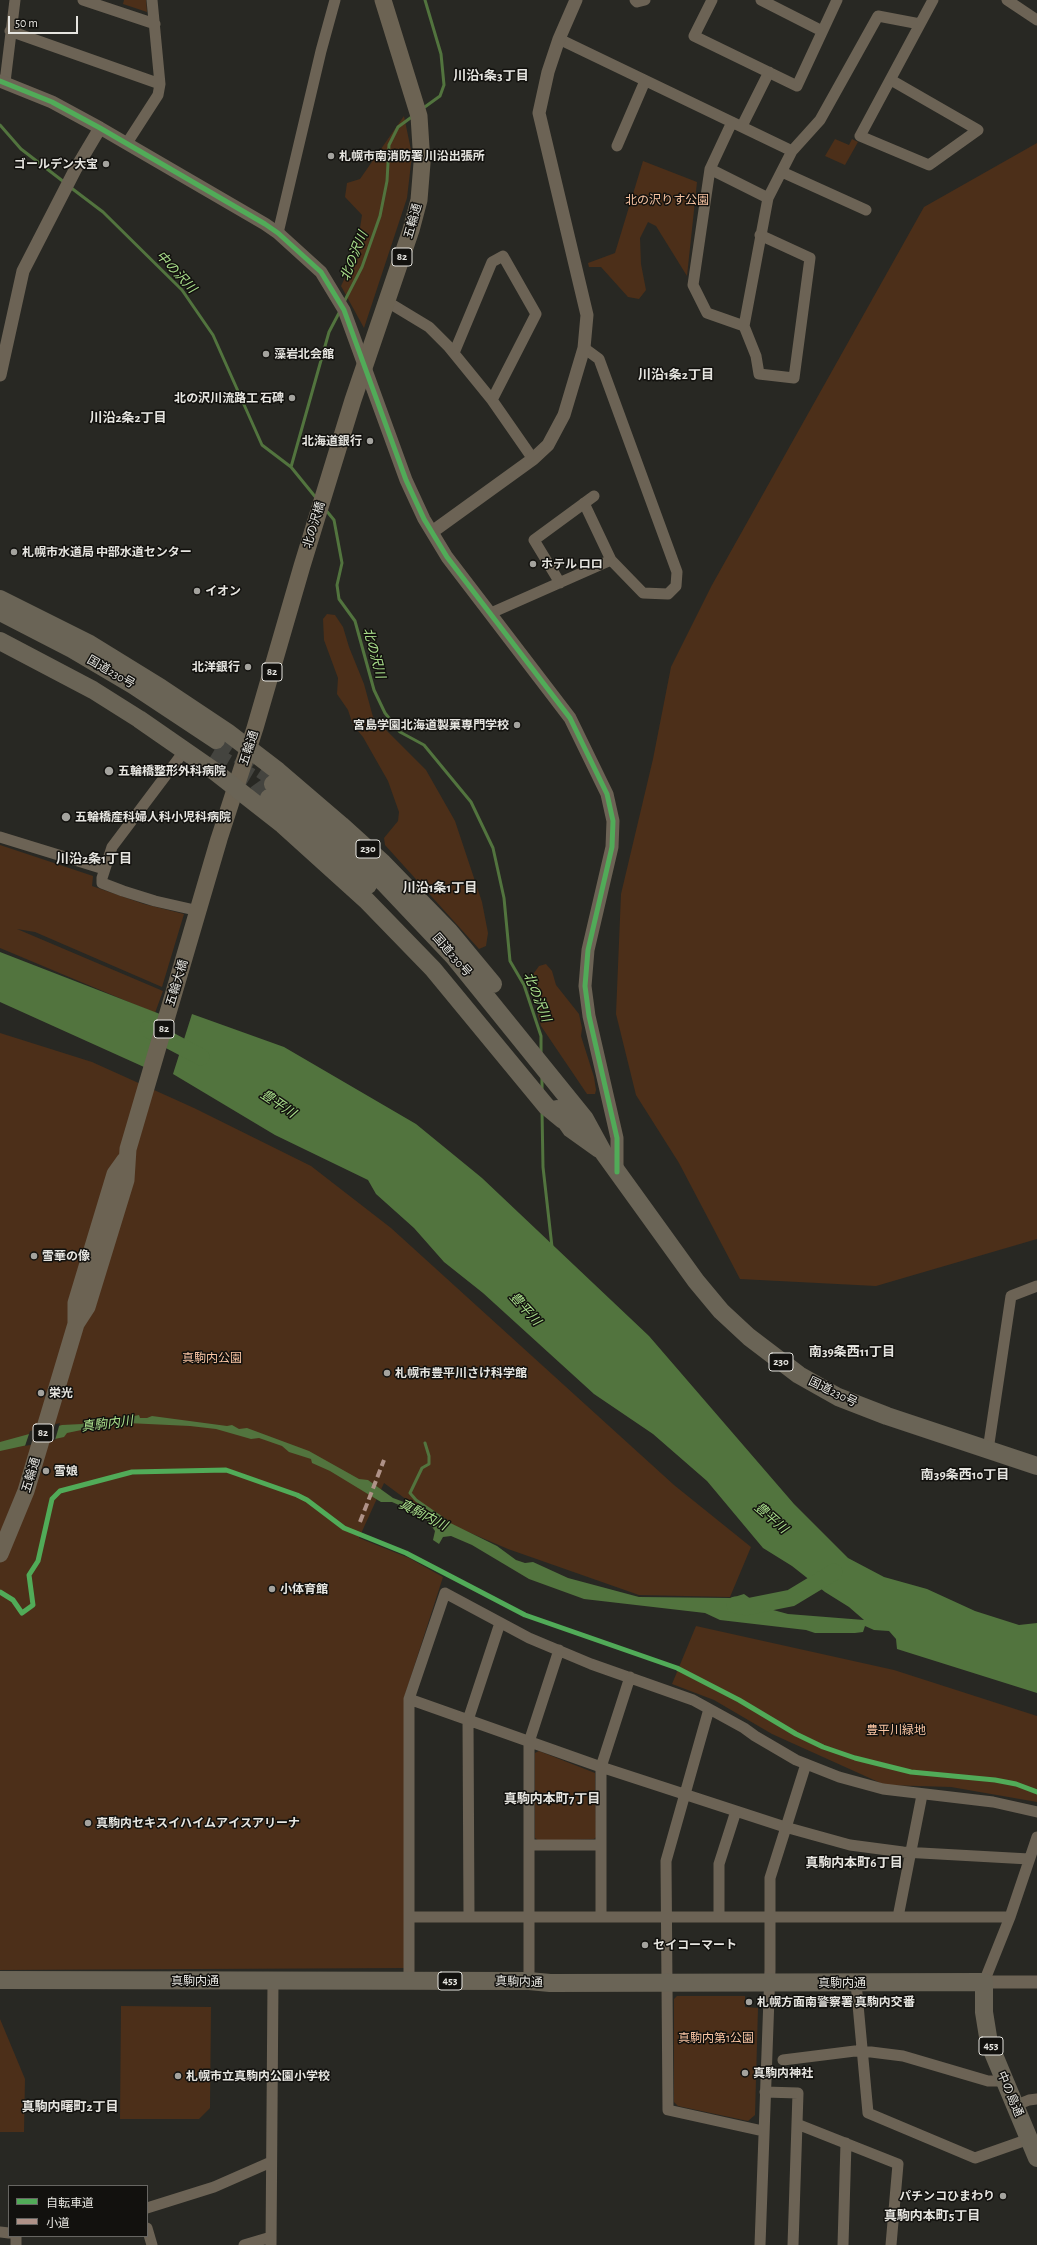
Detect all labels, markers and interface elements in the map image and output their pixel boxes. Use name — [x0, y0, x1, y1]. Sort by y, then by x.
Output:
scale bar — [10, 8, 80, 34]
text: 50 m — [15, 17, 38, 29]
district label: 川沿1条3丁目 — [453, 68, 529, 84]
place label: 札幌市南消防署 川沿出張所 — [339, 149, 485, 163]
marker: 札幌市南消防署 川沿出張所 — [326, 151, 336, 161]
place label: ゴールデン大宝 — [14, 157, 98, 171]
marker: ゴールデン大宝 — [101, 159, 111, 169]
park label: 北の沢りす公園 — [625, 193, 709, 207]
street label: 五輪通 — [401, 202, 425, 240]
water label: 北の沢川 — [337, 229, 371, 283]
water label: 中の沢川 — [153, 248, 199, 296]
road number: 82 — [392, 248, 412, 266]
place label: 藻岩北会館 — [274, 347, 334, 361]
marker: 藻岩北会館 — [261, 349, 271, 359]
district label: 川沿1条2丁目 — [638, 367, 714, 383]
place label: 北の沢川流路工 石碑 — [174, 391, 284, 405]
marker: 北の沢川流路工 石碑 — [287, 393, 297, 403]
district label: 川沿2条2丁目 — [89, 410, 167, 426]
place label: 北海道銀行 — [302, 434, 362, 448]
marker: 北海道銀行 — [365, 436, 375, 446]
street label: 北の沢橋 — [300, 500, 328, 550]
place label: 札幌市水道局 中部水道センター — [22, 545, 192, 559]
marker: 札幌市水道局 中部水道センター — [9, 547, 19, 557]
place label: ホテル ロロ — [541, 557, 603, 571]
marker: ホテル ロロ — [528, 559, 538, 569]
place label: イオン — [205, 584, 241, 598]
marker: イオン — [192, 586, 202, 596]
water label: 北の沢川 — [360, 626, 388, 680]
street label: 国道230号 — [85, 653, 137, 691]
place label: 北洋銀行 — [192, 660, 240, 674]
marker: 北洋銀行 — [243, 662, 253, 672]
road number: 82 — [262, 663, 282, 681]
place label: 宮島学園北海道製菓専門学校 — [353, 718, 509, 732]
marker: 宮島学園北海道製菓専門学校 — [512, 720, 522, 730]
street label: 五輪通 — [237, 729, 261, 767]
place label: 五輪橋整形外科病院 — [118, 764, 226, 778]
marker: 五輪橋整形外科病院 — [103, 765, 115, 777]
place label: 五輪橋産科婦人科小児科病院 — [75, 810, 231, 824]
marker: 五輪橋産科婦人科小児科病院 — [60, 811, 72, 823]
road number: 230 — [356, 840, 380, 858]
district label: 川沿2条1丁目 — [56, 851, 132, 867]
district label: 川沿1条1丁目 — [403, 880, 477, 896]
street label: 国道230号 — [429, 930, 475, 980]
street label: 五輪大橋 — [163, 958, 191, 1008]
water label: 北の沢川 — [520, 970, 554, 1024]
road number: 82 — [154, 1020, 174, 1038]
water label: 豊平川 — [257, 1087, 299, 1121]
place label: 雪華の像 — [42, 1249, 90, 1263]
marker: 雪華の像 — [29, 1251, 39, 1261]
water label: 豊平川 — [506, 1289, 544, 1329]
district label: 南39条西11丁目 — [809, 1344, 895, 1360]
park label: 真駒内公園 — [182, 1351, 242, 1365]
road number: 230 — [769, 1353, 793, 1371]
place label: 札幌市豊平川さけ科学館 — [395, 1366, 527, 1380]
marker: 札幌市豊平川さけ科学館 — [382, 1368, 392, 1378]
street label: 国道230号 — [806, 1374, 860, 1410]
place label: 栄光 — [49, 1386, 73, 1400]
marker: 栄光 — [36, 1388, 46, 1398]
water label: 真駒内川 — [80, 1413, 134, 1435]
road number: 82 — [33, 1424, 53, 1442]
street label: 五輪通 — [19, 1456, 43, 1494]
place label: 雪娘 — [54, 1464, 78, 1478]
marker: 雪娘 — [41, 1466, 51, 1476]
district label: 南39条西10丁目 — [921, 1467, 1009, 1483]
water label: 真駒内川 — [396, 1496, 450, 1534]
water label: 豊平川 — [751, 1499, 791, 1537]
place label: 小体育館 — [280, 1582, 328, 1596]
marker: 小体育館 — [267, 1584, 277, 1594]
park label: 豊平川緑地 — [866, 1723, 926, 1737]
district label: 真駒内本町7丁目 — [504, 1791, 600, 1807]
place label: 真駒内セキスイハイムアイスアリーナ — [96, 1816, 300, 1830]
marker: 真駒内セキスイハイムアイスアリーナ — [83, 1818, 93, 1828]
district label: 真駒内本町6丁目 — [805, 1855, 903, 1871]
place label: セイコーマート — [653, 1938, 737, 1952]
marker: セイコーマート — [640, 1940, 650, 1950]
road number: 453 — [438, 1972, 462, 1990]
street label: 真駒内通 — [171, 1974, 219, 1988]
street label: 真駒内通 — [495, 1974, 543, 1990]
street label: 真駒内通 — [818, 1976, 866, 1990]
place label: 札幌方面南警察署 真駒内交番 — [757, 1995, 915, 2009]
marker: 札幌方面南警察署 真駒内交番 — [744, 1997, 754, 2007]
park label: 真駒内第1公園 — [678, 2031, 754, 2045]
road number: 453 — [979, 2037, 1003, 2055]
place label: 真駒内神社 — [753, 2066, 813, 2080]
marker: 真駒内神社 — [740, 2068, 750, 2078]
place label: 札幌市立真駒内公園小学校 — [186, 2069, 330, 2083]
street label: 中の島通 — [994, 2069, 1026, 2119]
marker: 札幌市立真駒内公園小学校 — [173, 2071, 183, 2081]
district label: 真駒内曙町2丁目 — [21, 2099, 119, 2115]
legend — [8, 2185, 148, 2237]
place label: パチンコひまわり — [899, 2189, 995, 2203]
marker: パチンコひまわり — [998, 2191, 1008, 2201]
text: 自転車道 — [46, 2197, 94, 2209]
district label: 真駒内本町5丁目 — [884, 2208, 980, 2224]
text: 小道 — [46, 2217, 70, 2229]

